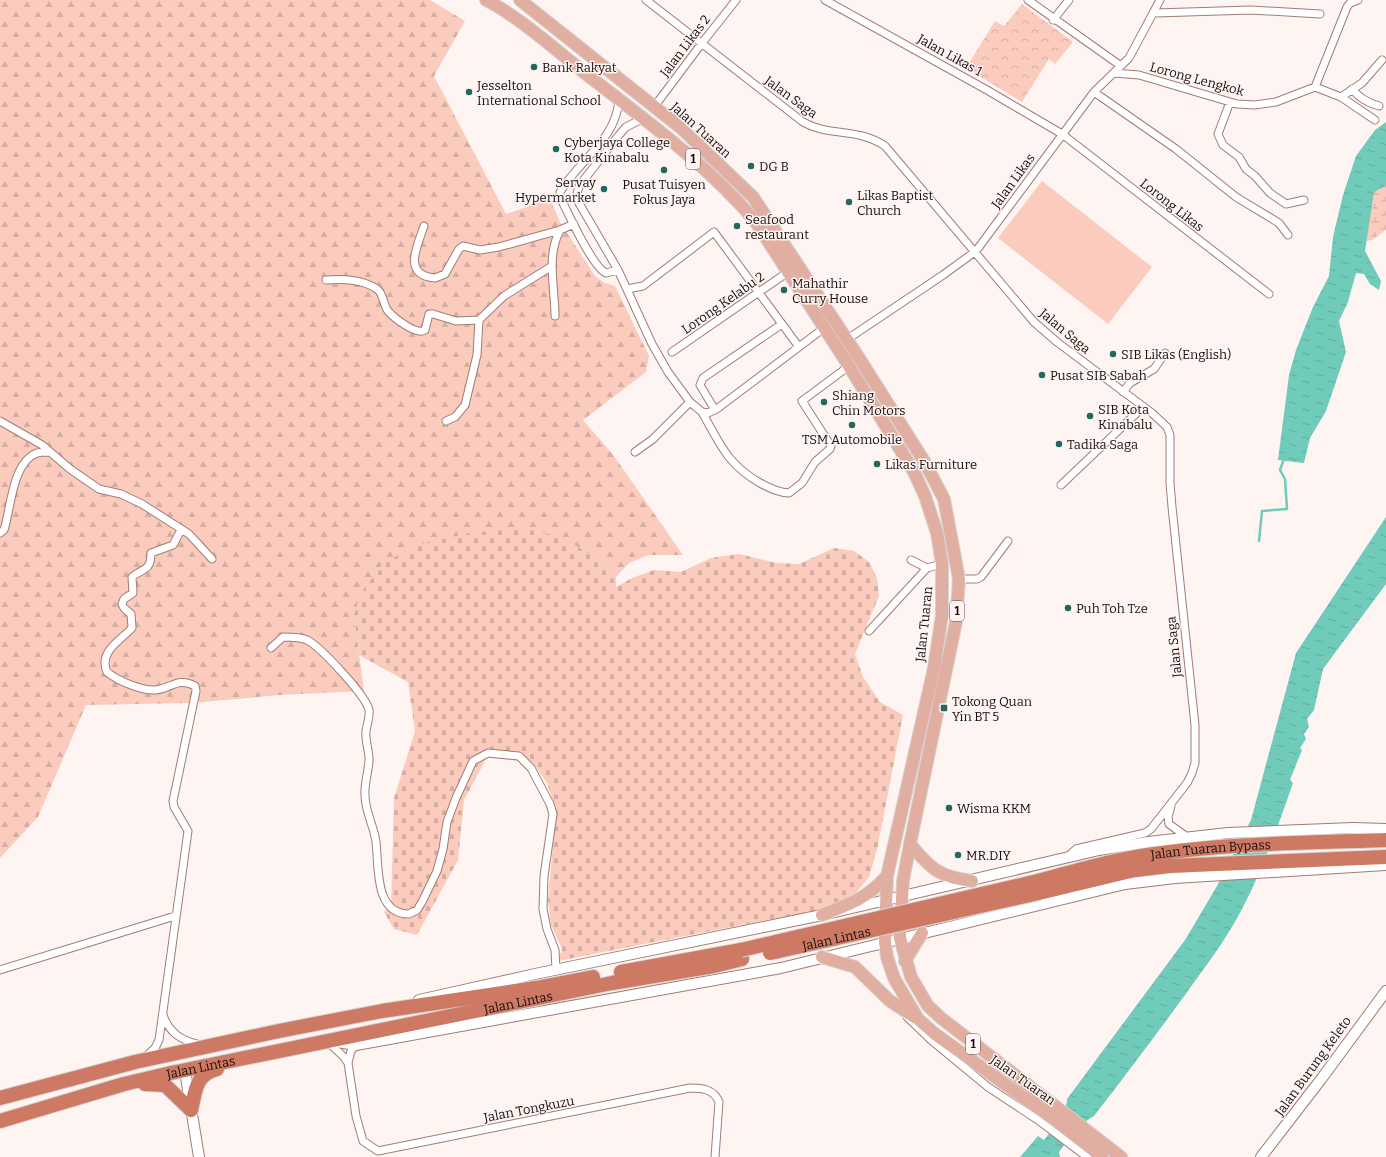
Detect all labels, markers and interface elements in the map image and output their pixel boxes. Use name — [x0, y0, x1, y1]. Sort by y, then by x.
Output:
street label: Jalan Likas 2 — [656, 12, 713, 81]
street label: Jalan Likas 1 — [914, 31, 986, 79]
street label: Lorong Lengkok — [1148, 59, 1246, 99]
place label: Bank Rakyat — [542, 60, 617, 75]
marker: Bank Rakyat — [529, 62, 539, 72]
street label: Jalan Saga — [761, 72, 820, 121]
place label: Jesselton International School — [476, 78, 601, 108]
marker: Jesselton International School — [464, 87, 474, 97]
street label: Jalan Tuaran — [667, 98, 735, 161]
place label: Cyberjaya College Kota Kinabalu — [564, 135, 670, 165]
marker: Cyberjaya College Kota Kinabalu — [551, 144, 561, 154]
road number: 1 — [686, 149, 700, 169]
street label: Jalan Likas — [988, 151, 1038, 212]
place label: DG B — [759, 159, 789, 174]
marker: DG B — [746, 161, 756, 171]
marker: Pusat Tuisyen Fokus Jaya — [659, 165, 669, 175]
place label: Servay Hypermarket — [515, 175, 596, 205]
street label: Lorong Likas — [1137, 175, 1207, 235]
place label: Pusat Tuisyen Fokus Jaya — [622, 177, 706, 207]
marker: Servay Hypermarket — [599, 184, 609, 194]
place label: Likas Baptist Church — [857, 188, 934, 218]
marker: Likas Baptist Church — [844, 197, 854, 207]
place label: Seafood restaurant — [745, 212, 809, 242]
marker: Seafood restaurant — [732, 221, 742, 231]
street label: Lorong Kelabu 2 — [679, 269, 767, 337]
place label: Mahathir Curry House — [792, 276, 868, 306]
marker: Mahathir Curry House — [779, 285, 789, 295]
street label: Jalan Saga — [1036, 305, 1093, 357]
place label: SIB Likas (English) — [1121, 347, 1231, 362]
marker: SIB Likas (English) — [1108, 349, 1118, 359]
place label: Pusat SIB Sabah — [1050, 368, 1147, 383]
marker: Pusat SIB Sabah — [1037, 370, 1047, 380]
place label: Shiang Chin Motors — [832, 388, 905, 418]
marker: Shiang Chin Motors — [819, 397, 829, 407]
place label: SIB Kota Kinabalu — [1098, 402, 1153, 432]
marker: SIB Kota Kinabalu — [1085, 411, 1095, 421]
marker: TSM Automobile — [847, 420, 857, 430]
place label: TSM Automobile — [802, 432, 902, 447]
place label: Tadika Saga — [1067, 437, 1138, 452]
marker: Tadika Saga — [1054, 439, 1064, 449]
place label: Likas Furniture — [885, 457, 977, 472]
marker: Likas Furniture — [872, 459, 882, 469]
street label: Jalan Tuaran — [912, 585, 936, 663]
road number: 1 — [950, 601, 964, 621]
place label: Puh Toh Tze — [1076, 601, 1148, 616]
marker: Puh Toh Tze — [1063, 603, 1073, 613]
street label: Jalan Saga — [1163, 616, 1185, 679]
place label: Tokong Quan Yin BT 5 — [952, 694, 1033, 724]
marker: Tokong Quan Yin BT 5 — [939, 703, 949, 713]
place label: Wisma KKM — [957, 801, 1031, 816]
marker: Wisma KKM — [944, 803, 954, 813]
street label: Jalan Tuaran Bypass — [1148, 836, 1271, 862]
place label: MR.DIY — [966, 848, 1011, 863]
marker: MR.DIY — [953, 850, 963, 860]
street label: Jalan Lintas — [800, 923, 872, 953]
street label: Jalan Lintas — [482, 988, 554, 1017]
street label: Jalan Burung Keleto — [1271, 1013, 1354, 1119]
road number: 1 — [966, 1034, 980, 1054]
street label: Jalan Tuaran — [987, 1052, 1059, 1108]
street label: Jalan Lintas — [164, 1053, 236, 1082]
street label: Jalan Tongkuzu — [482, 1093, 576, 1125]

